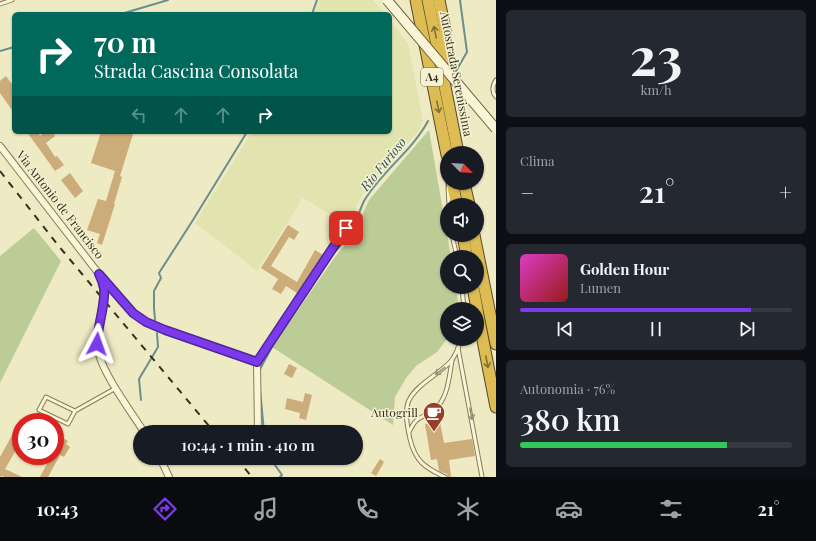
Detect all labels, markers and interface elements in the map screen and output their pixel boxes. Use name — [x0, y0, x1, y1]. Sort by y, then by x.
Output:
street label: Autostrada Serenissima — [437, 9, 477, 138]
text: 23 — [630, 20, 682, 89]
text: 70 m — [94, 23, 157, 60]
one-way arrow — [430, 26, 438, 39]
icon: right — [28, 28, 80, 80]
text: Strada Cascina Consolata — [94, 59, 298, 83]
road number: A4 — [421, 68, 443, 86]
text: km/h — [640, 81, 672, 98]
one-way arrow — [434, 100, 442, 113]
icon: left — [128, 104, 150, 126]
icon: ahead — [170, 104, 192, 126]
icon: ahead — [212, 104, 234, 126]
icon: right — [254, 104, 276, 126]
water label: Rio Furioso — [355, 133, 409, 195]
street label: Via Antonio de Francisco — [13, 146, 108, 262]
north arrow — [440, 146, 484, 190]
map controls — [440, 146, 484, 346]
text: Clima — [520, 152, 555, 169]
text: 21° — [639, 171, 675, 211]
text: − — [520, 177, 534, 207]
text: + — [779, 177, 792, 207]
button: sound — [440, 198, 484, 242]
pin — [329, 211, 363, 245]
icon: arrive — [335, 217, 357, 239]
button: search — [440, 250, 484, 294]
text: Golden Hour — [580, 259, 669, 279]
text: Lumen — [580, 279, 621, 296]
button: layers — [440, 302, 484, 346]
icon: previous — [554, 318, 576, 340]
icon: pause — [645, 318, 667, 340]
icon: next — [736, 318, 758, 340]
position arrow — [76, 323, 118, 365]
one-way arrow — [484, 355, 492, 368]
one-way arrow — [434, 366, 445, 375]
text: Autonomia · 76% — [520, 380, 615, 397]
text: 380 km — [520, 399, 620, 439]
cafe icon: Autogrill — [421, 400, 447, 433]
place label: Autogrill — [370, 404, 419, 420]
one-way arrow — [467, 407, 475, 420]
speed limit sign: 30 — [12, 413, 64, 465]
text: 10:44 · 1 min · 410 m — [181, 435, 315, 455]
icon: directions — [151, 495, 179, 523]
icon: music — [252, 495, 280, 523]
icon: phone — [353, 495, 381, 523]
icon: climate — [454, 495, 482, 523]
icon: car — [555, 495, 583, 523]
icon: filters — [657, 495, 685, 523]
text: 10:43 — [37, 497, 78, 521]
text: 21° — [758, 497, 779, 521]

